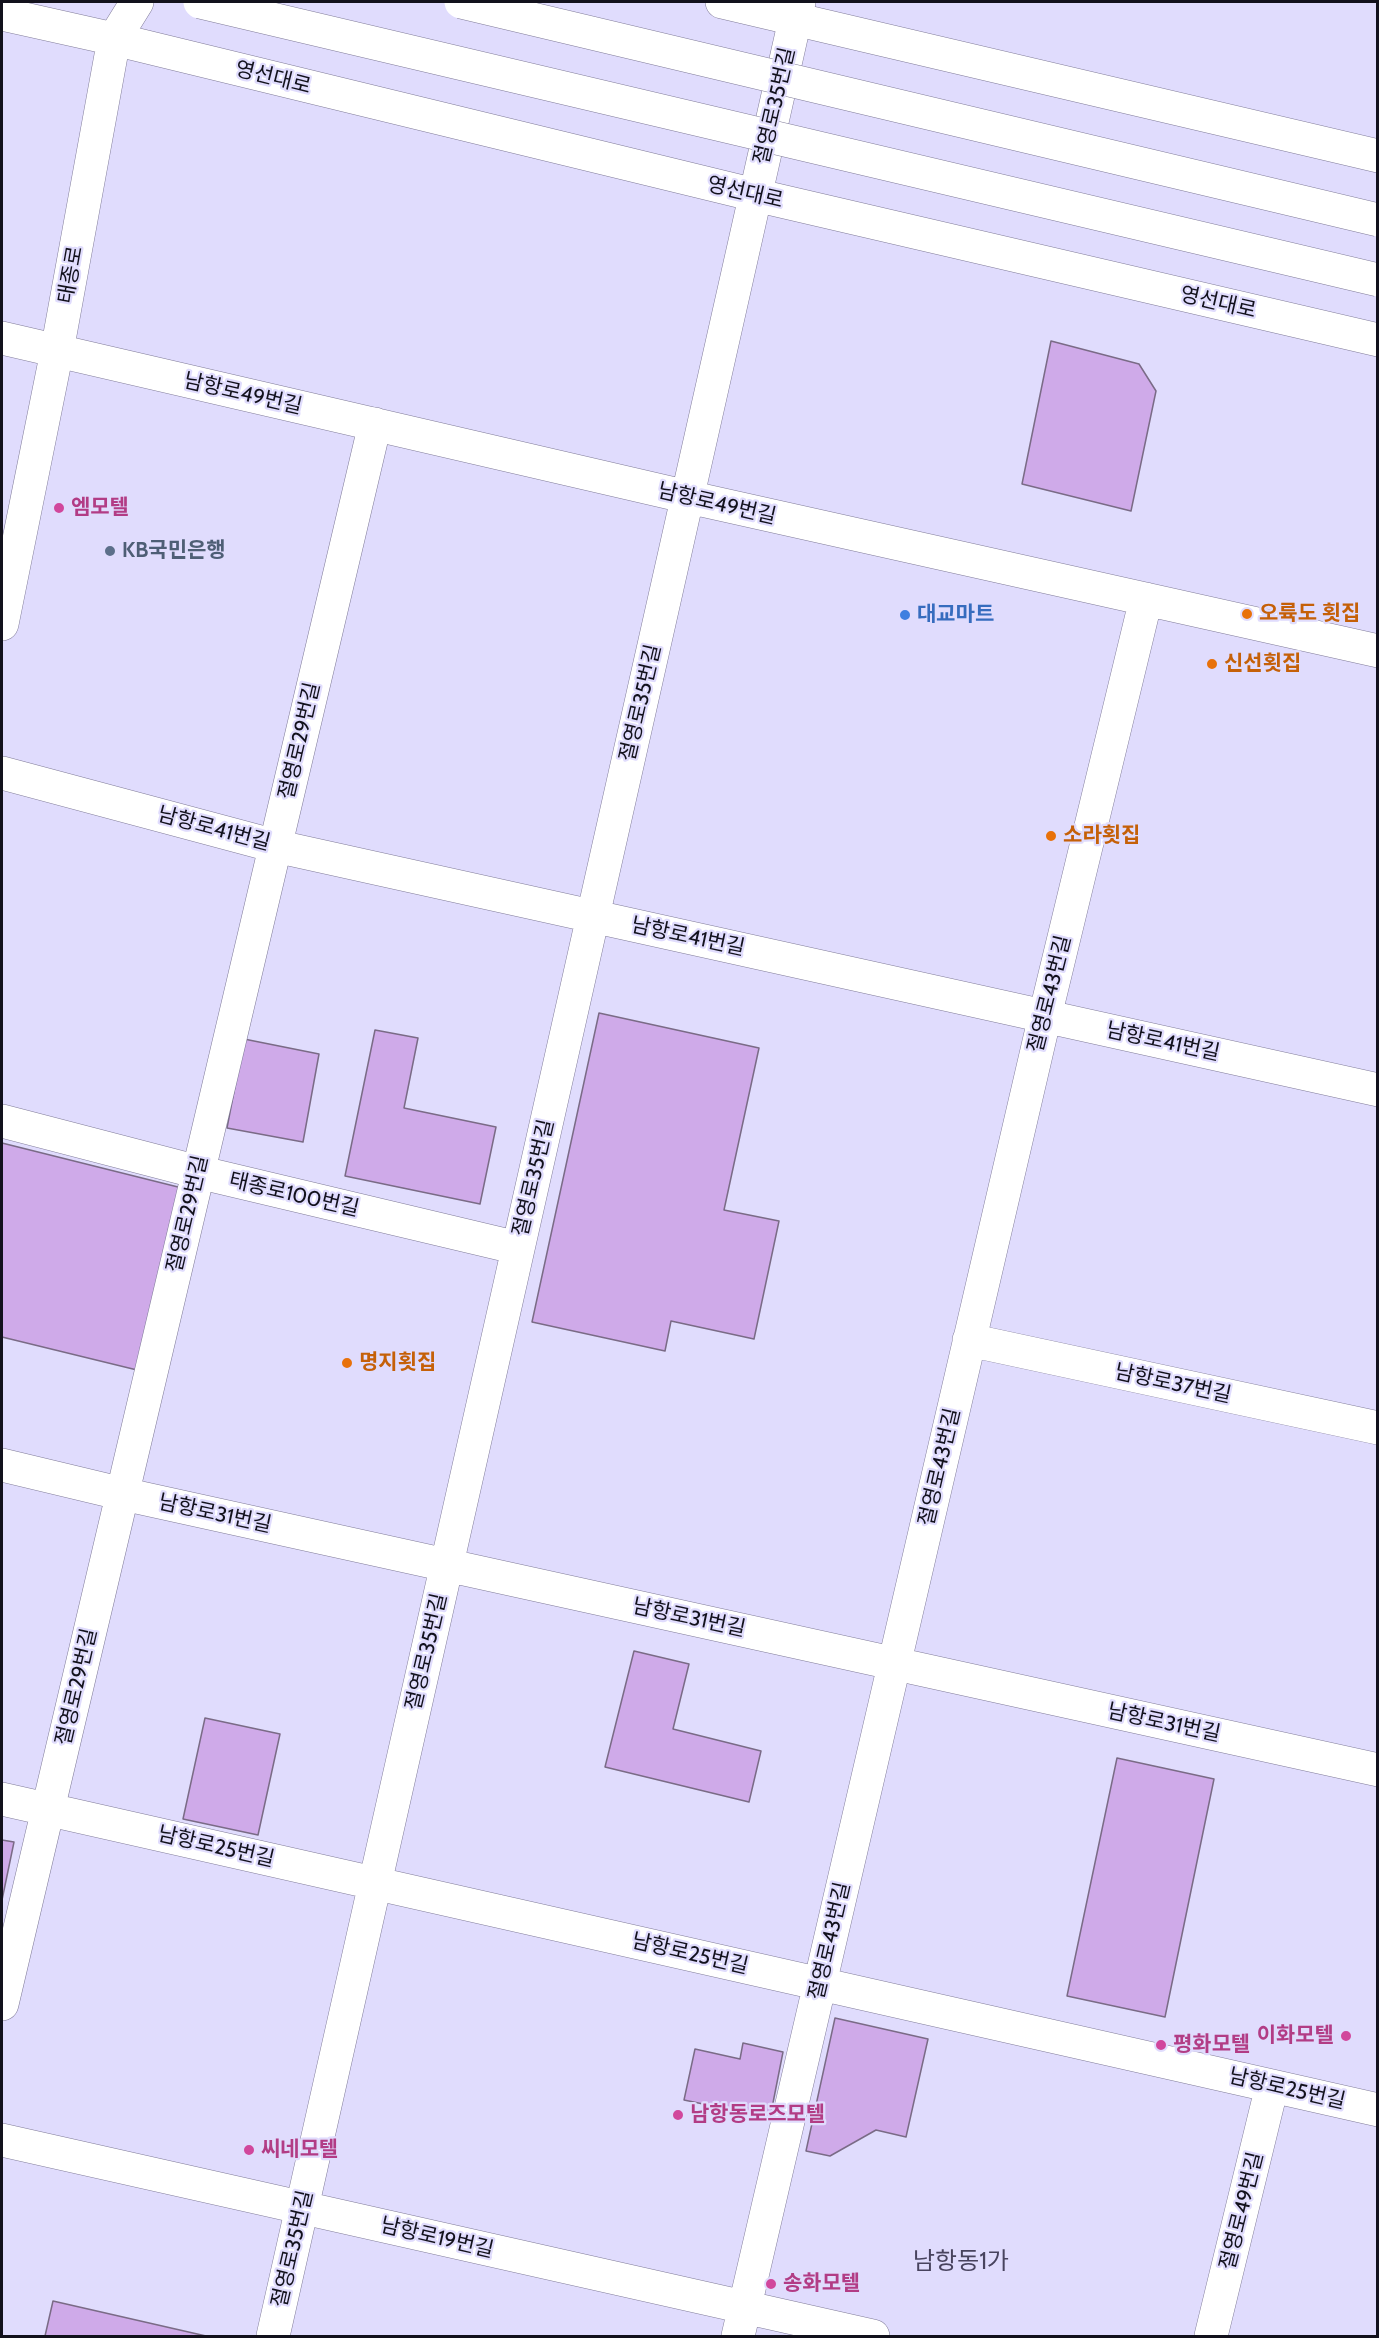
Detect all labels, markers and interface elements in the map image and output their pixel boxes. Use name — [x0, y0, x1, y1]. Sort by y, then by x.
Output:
street label: 절영로35번길 — [749, 45, 801, 167]
street label: 영선대로 — [232, 56, 314, 100]
street label: 영선대로 — [705, 172, 785, 214]
street label: 태종로 — [54, 244, 88, 306]
street label: 영선대로 — [1178, 282, 1258, 324]
street label: 남항로49번길 — [181, 368, 305, 420]
street label: 남항로49번길 — [655, 478, 779, 530]
place label: 엠모텔 — [71, 495, 129, 521]
marker: 엠모텔 — [52, 501, 66, 515]
place label: KB국민은행 — [122, 538, 226, 564]
marker: KB국민은행 — [103, 544, 117, 558]
place label: 오륙도 횟집 — [1259, 601, 1360, 627]
place label: 대교마트 — [917, 602, 994, 628]
marker: 오륙도 횟집 — [1240, 607, 1254, 621]
marker: 대교마트 — [898, 608, 912, 622]
street label: 절영로35번길 — [615, 642, 667, 764]
place label: 신선횟집 — [1224, 651, 1301, 677]
marker: 신선횟집 — [1205, 657, 1219, 671]
street label: 절영로29번길 — [274, 680, 326, 802]
street label: 남항로41번길 — [155, 802, 273, 856]
place label: 소라횟집 — [1063, 823, 1140, 849]
marker: 소라횟집 — [1044, 829, 1058, 843]
street label: 남항로41번길 — [629, 913, 747, 961]
street label: 절영로43번길 — [1023, 933, 1077, 1055]
street label: 남항로41번길 — [1104, 1018, 1222, 1066]
street label: 절영로35번길 — [508, 1117, 560, 1239]
street label: 절영로29번길 — [162, 1153, 214, 1275]
street label: 태종로100번길 — [226, 1168, 362, 1222]
place label: 명지횟집 — [359, 1350, 436, 1376]
marker: 명지횟집 — [340, 1356, 354, 1370]
street label: 남항로37번길 — [1112, 1359, 1234, 1409]
street label: 절영로43번길 — [914, 1406, 966, 1528]
street label: 남항로31번길 — [156, 1490, 274, 1538]
street label: 절영로35번길 — [401, 1591, 453, 1713]
street label: 남항로31번길 — [630, 1594, 748, 1642]
street label: 절영로29번길 — [51, 1626, 103, 1748]
street label: 남항로31번길 — [1105, 1699, 1223, 1747]
street label: 남항로25번길 — [155, 1821, 277, 1873]
street label: 절영로43번길 — [804, 1880, 856, 2002]
street label: 남항로25번길 — [629, 1928, 751, 1980]
place label: 이화모텔 — [1257, 2023, 1334, 2049]
marker: 이화모텔 — [1339, 2029, 1353, 2043]
place label: 평화모텔 — [1173, 2032, 1250, 2058]
marker: 평화모텔 — [1154, 2038, 1168, 2052]
street label: 남항로25번길 — [1226, 2063, 1348, 2115]
place label: 남항동로즈모텔 — [690, 2102, 825, 2128]
marker: 남항동로즈모텔 — [671, 2108, 685, 2122]
place label: 씨네모텔 — [261, 2137, 338, 2163]
marker: 씨네모텔 — [242, 2143, 256, 2157]
street label: 절영로49번길 — [1215, 2149, 1269, 2273]
street label: 절영로35번길 — [267, 2188, 319, 2310]
street label: 남항로19번길 — [378, 2213, 496, 2263]
district label: 남항동1가 — [913, 2248, 1009, 2276]
place label: 송화모텔 — [783, 2271, 860, 2297]
marker: 송화모텔 — [764, 2277, 778, 2291]

